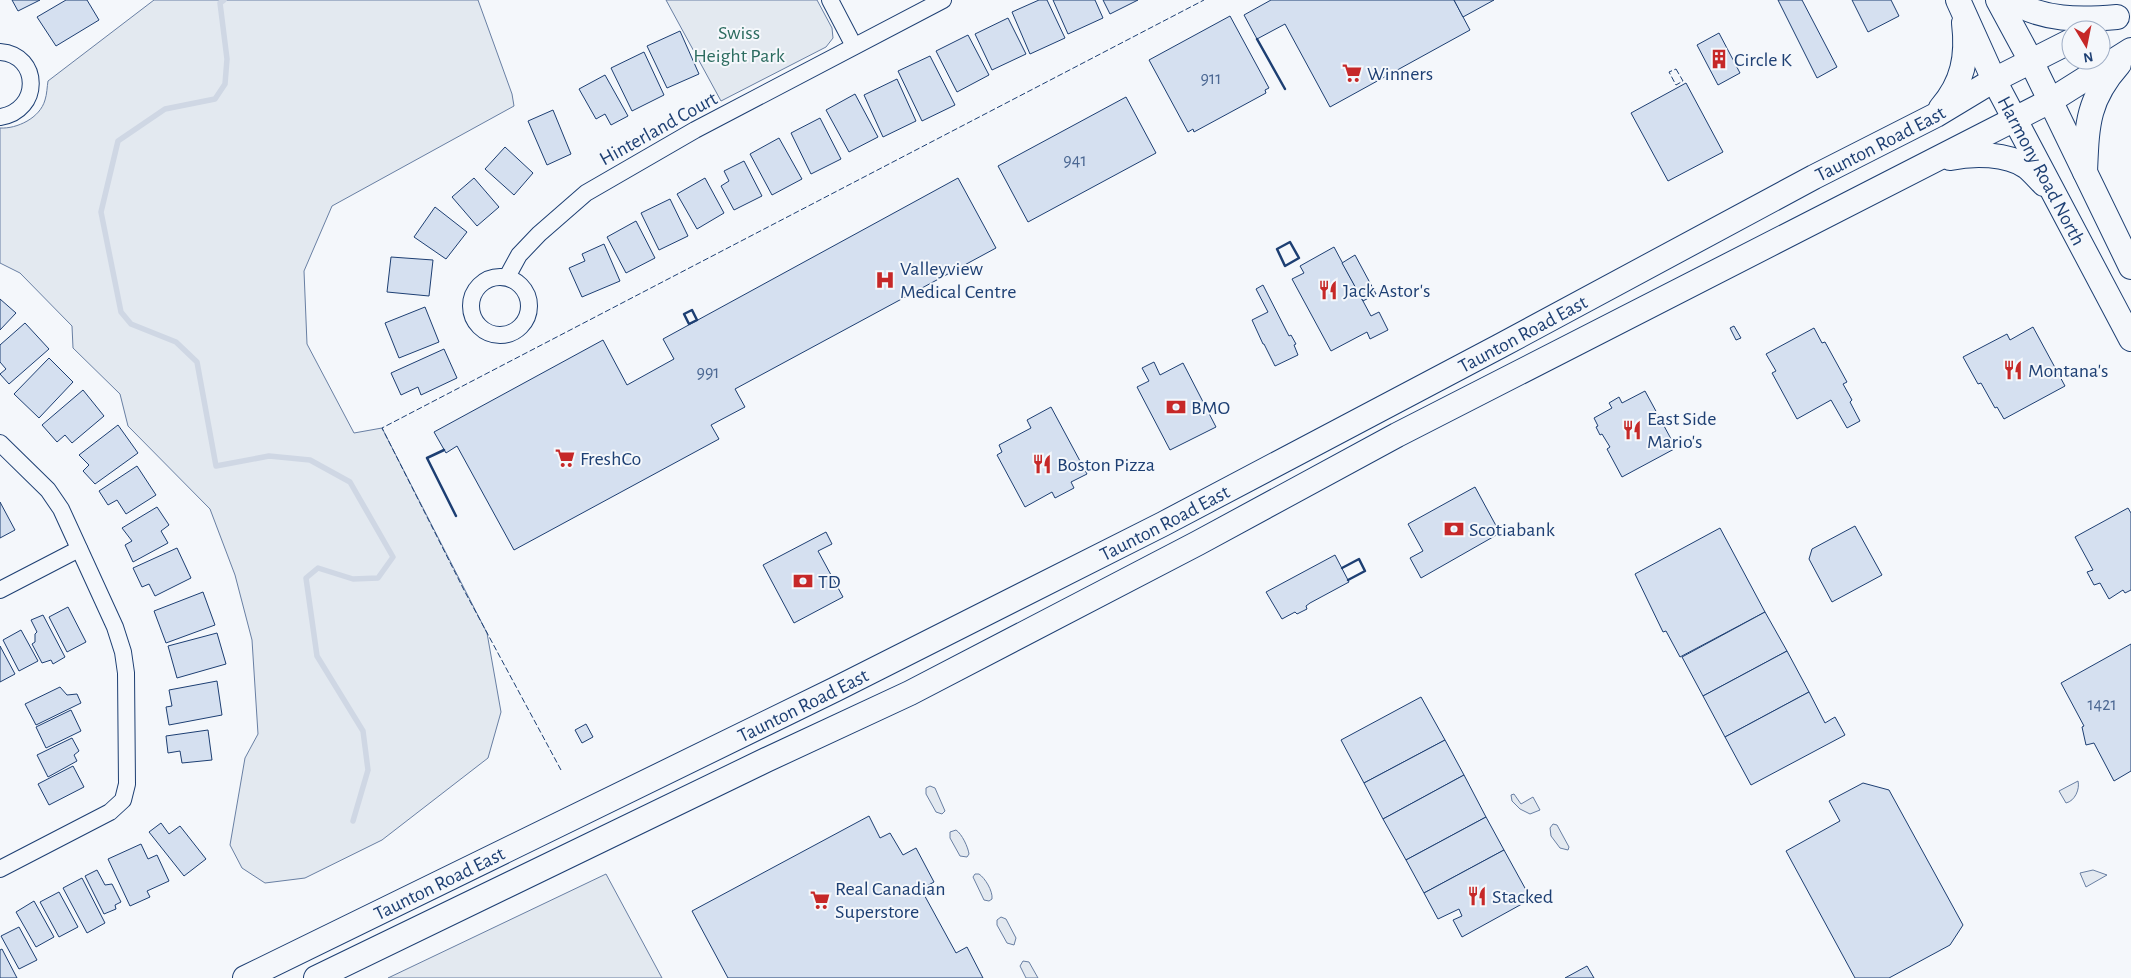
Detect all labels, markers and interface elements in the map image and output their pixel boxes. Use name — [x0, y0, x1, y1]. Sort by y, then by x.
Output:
north arrow — [2061, 20, 2111, 70]
park label: Swiss Height Park — [693, 23, 785, 66]
building icon: Circle K — [1708, 48, 1730, 70]
text: N — [2082, 49, 2094, 65]
place label: Circle K — [1734, 50, 1792, 70]
supermarket icon: Winners — [1341, 62, 1363, 84]
place label: Winners — [1367, 64, 1433, 84]
house number: 911 — [1201, 70, 1221, 88]
street label: Hinterland Court — [596, 88, 721, 169]
street label: Harmony Road North — [1993, 93, 2088, 249]
street label: Taunton Road East — [1812, 102, 1950, 186]
house number: 941 — [1063, 152, 1087, 170]
place label: Valleyview Medical Centre — [900, 259, 1016, 302]
hospital icon: Valleyview Medical Centre — [874, 269, 896, 291]
restaurant icon: Jack Astor's — [1317, 279, 1339, 301]
place label: Jack Astor's — [1343, 281, 1430, 301]
street label: Taunton Road East — [1455, 292, 1591, 377]
restaurant icon: Montana's — [2002, 359, 2024, 381]
place label: Montana's — [2028, 361, 2109, 381]
house number: 991 — [696, 364, 720, 382]
bank icon: BMO — [1165, 396, 1187, 418]
place label: BMO — [1191, 398, 1230, 418]
place label: East Side Mario's — [1647, 409, 1716, 452]
restaurant icon: East Side Mario's — [1621, 419, 1643, 441]
supermarket icon: FreshCo — [554, 447, 576, 469]
place label: FreshCo — [580, 449, 641, 469]
restaurant icon: Boston Pizza — [1031, 453, 1053, 475]
place label: Boston Pizza — [1057, 455, 1155, 475]
street label: Taunton Road East — [1097, 482, 1233, 565]
bank icon: Scotiabank — [1443, 518, 1465, 540]
place label: Scotiabank — [1469, 520, 1555, 540]
bank icon: TD — [792, 570, 814, 592]
place label: TD — [818, 572, 841, 592]
street label: Taunton Road East — [735, 665, 872, 746]
house number: 1421 — [2087, 696, 2117, 714]
street label: Taunton Road East — [371, 843, 509, 924]
place label: Real Canadian Superstore — [835, 879, 946, 922]
restaurant icon: Stacked — [1466, 885, 1488, 907]
place label: Stacked — [1492, 887, 1553, 907]
supermarket icon: Real Canadian Superstore — [809, 889, 831, 911]

